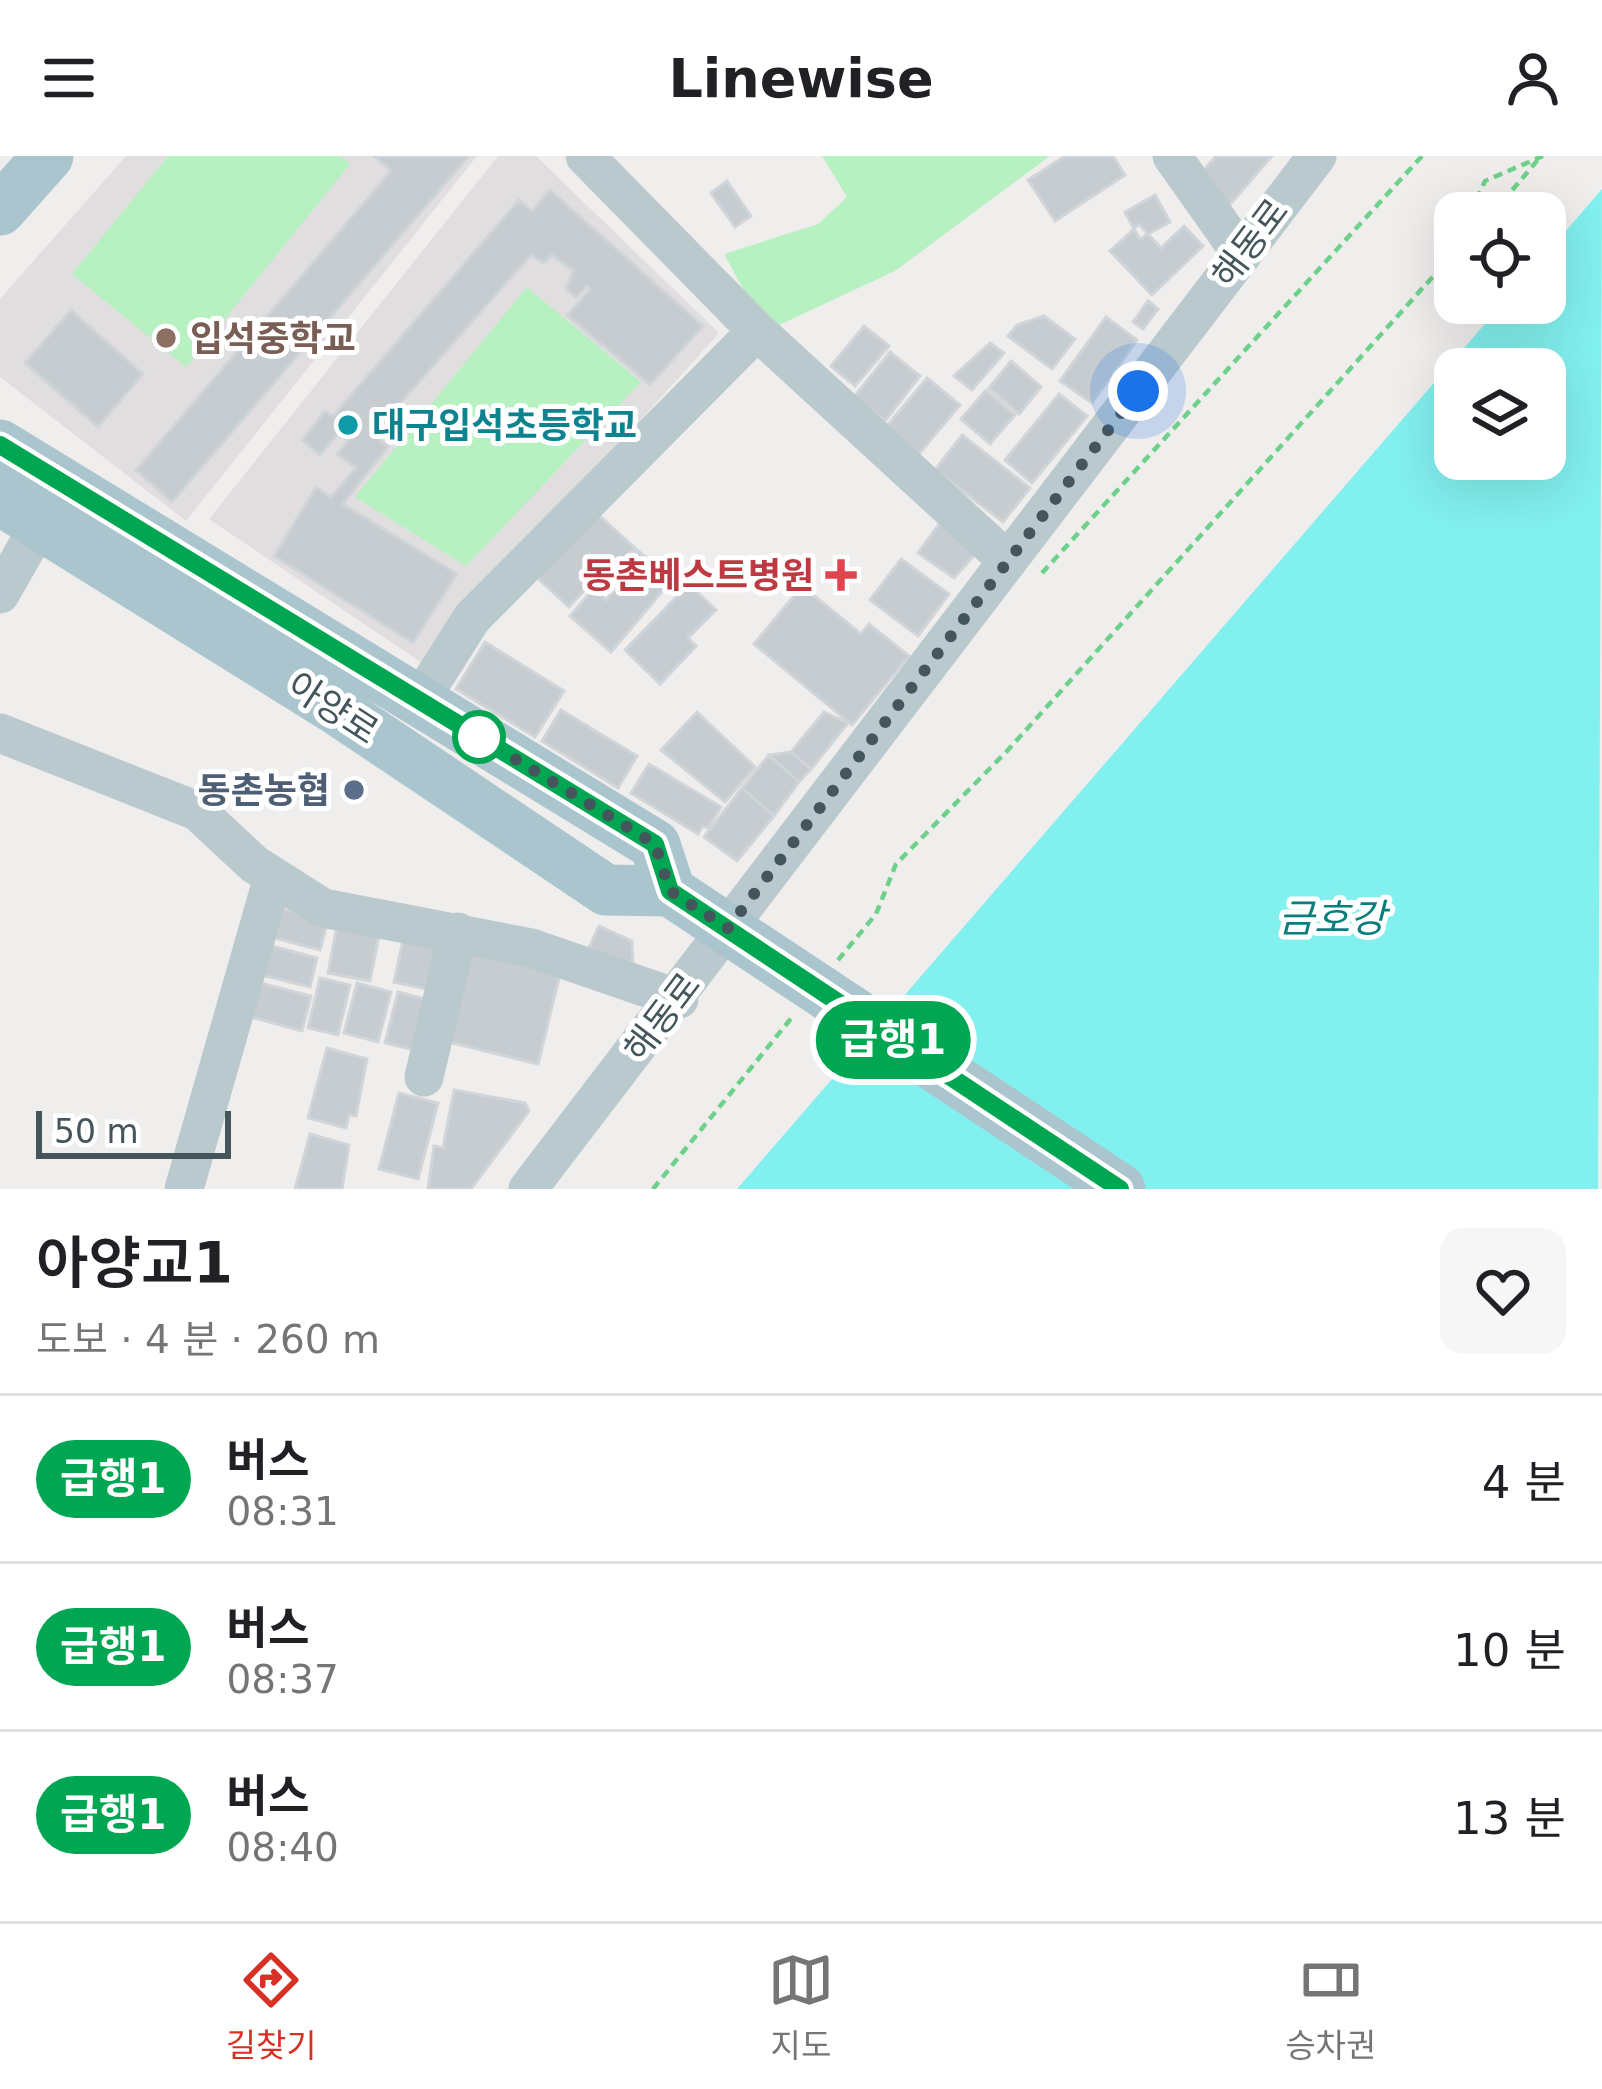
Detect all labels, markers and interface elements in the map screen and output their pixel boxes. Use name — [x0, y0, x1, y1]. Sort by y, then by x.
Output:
icon: menu — [36, 45, 102, 111]
icon: person — [1500, 45, 1566, 111]
text: Linewise — [668, 47, 934, 110]
street label: 해동로 — [1204, 191, 1296, 295]
map controls — [1434, 192, 1566, 480]
button: locate — [1434, 192, 1566, 324]
place label: 입석중학교 — [190, 318, 356, 359]
marker: 입석중학교 — [153, 325, 179, 351]
button: layers — [1434, 348, 1566, 480]
your location — [1108, 361, 1168, 421]
place label: 대구입석초등학교 — [372, 405, 637, 446]
marker: 대구입석초등학교 — [335, 412, 361, 438]
place label: 동촌베스트병원 — [582, 555, 814, 596]
marker: 동촌베스트병원 — [825, 559, 857, 591]
street label: 아양로 — [280, 664, 386, 752]
unlabelled marker — [454, 712, 504, 762]
place label: 동촌농협 — [198, 770, 330, 811]
marker: 동촌농협 — [341, 777, 367, 803]
water label: 금호강 — [1278, 896, 1391, 941]
street label: 해동로 — [616, 965, 708, 1069]
line badge: 급행1 — [824, 1001, 962, 1079]
text: 급행1 — [840, 1015, 946, 1064]
scale bar — [36, 1105, 231, 1158]
text: 50 m — [54, 1112, 139, 1151]
button: heart — [1440, 1228, 1566, 1354]
text: 아양교1 — [36, 1230, 233, 1296]
text: 도보 · 4 분 · 260 m — [36, 1317, 380, 1362]
text: 버스 — [227, 1434, 309, 1487]
text: 급행1 — [60, 1454, 167, 1503]
text: 4 분 — [1482, 1456, 1566, 1509]
text: 08:31 — [227, 1489, 339, 1534]
text: 버스 — [227, 1602, 309, 1655]
text: 급행1 — [60, 1622, 167, 1671]
text: 10 분 — [1453, 1624, 1566, 1677]
text: 08:37 — [227, 1657, 339, 1702]
text: 버스 — [227, 1770, 309, 1823]
text: 급행1 — [60, 1790, 167, 1839]
text: 13 분 — [1453, 1792, 1566, 1845]
text: 08:40 — [227, 1825, 339, 1870]
tab: 길찾기 — [226, 1947, 317, 2067]
tab: 지도 — [768, 1947, 834, 2067]
tab: 승차권 — [1285, 1947, 1376, 2067]

